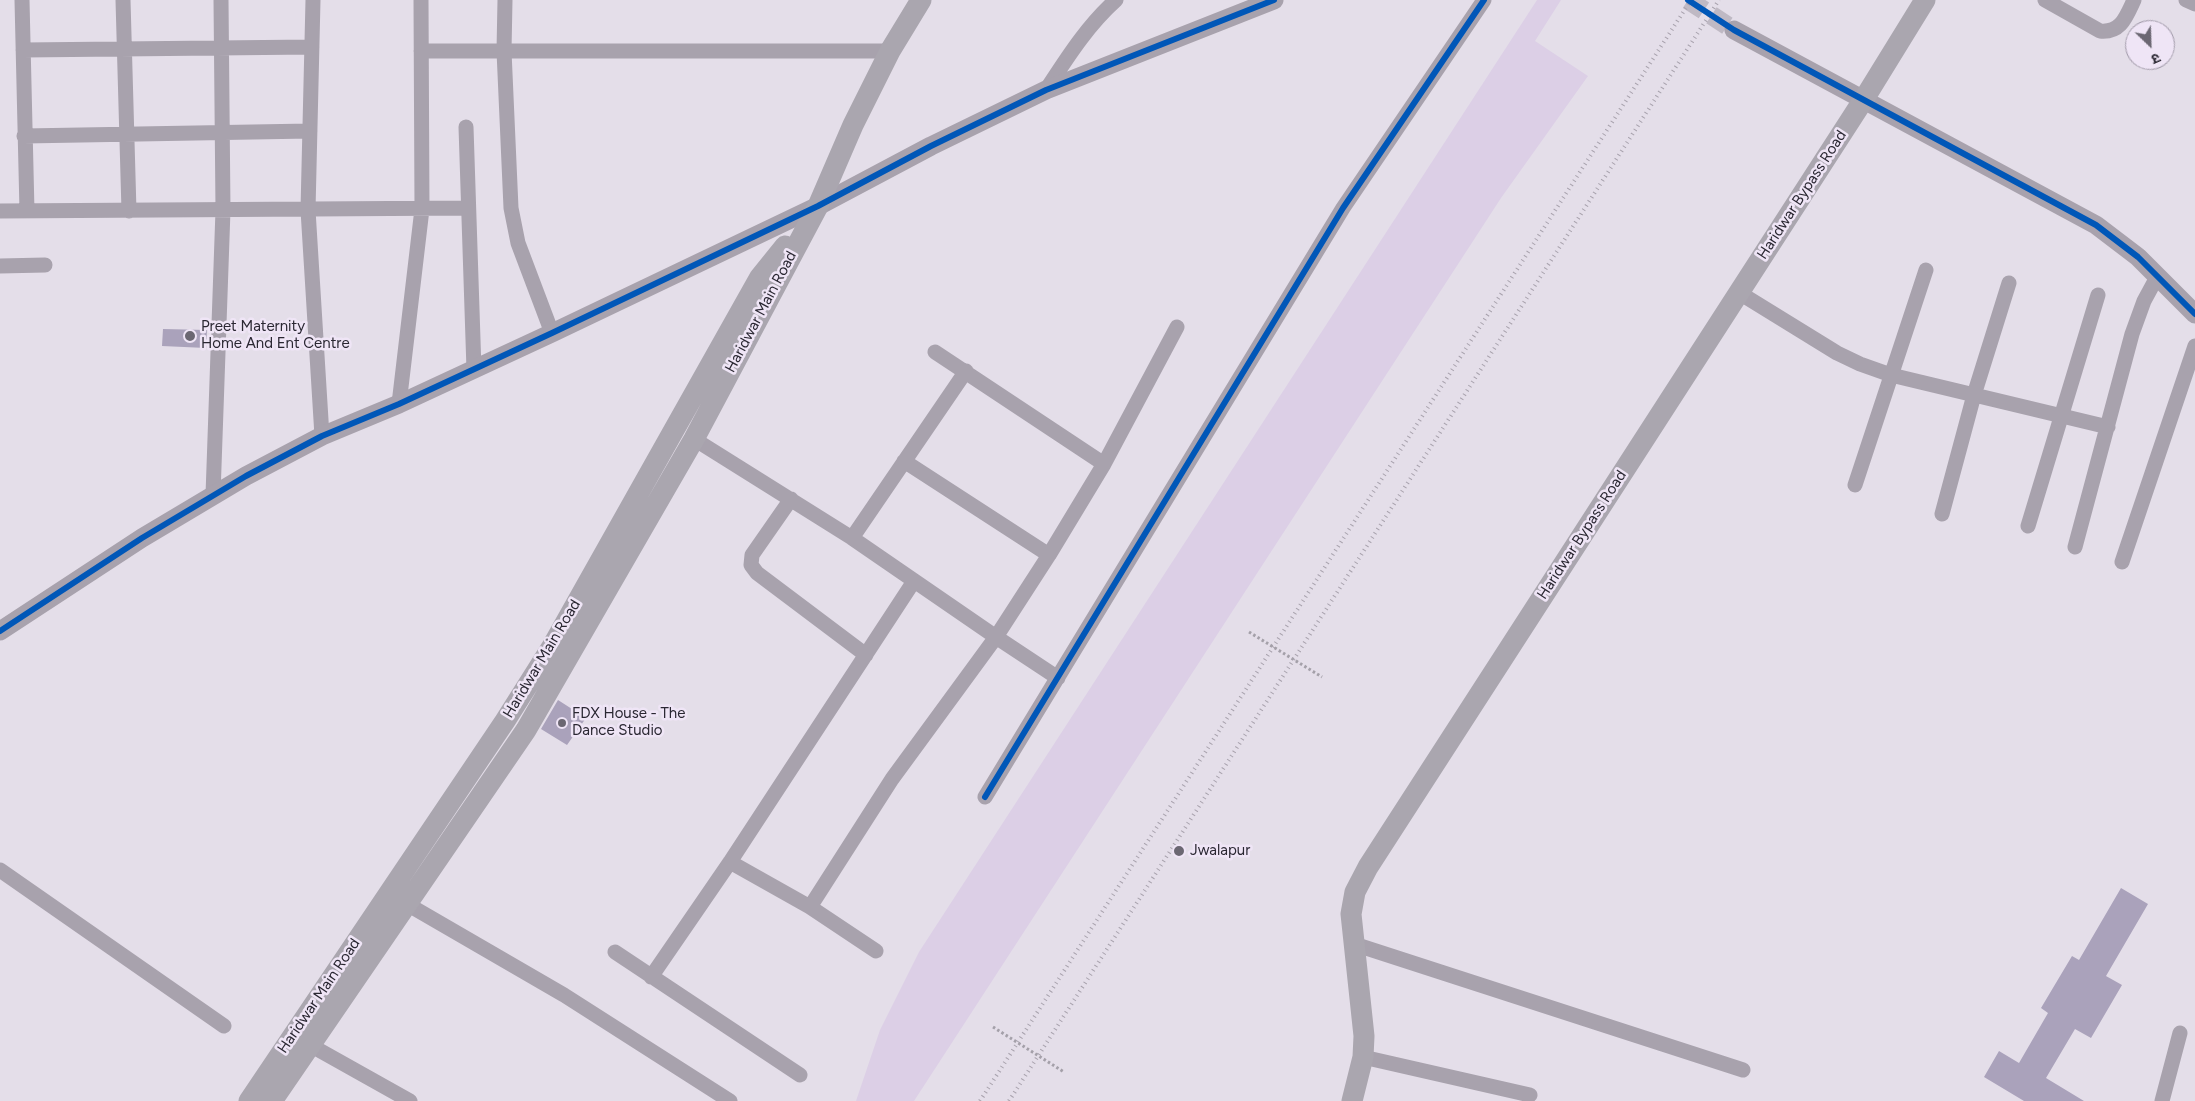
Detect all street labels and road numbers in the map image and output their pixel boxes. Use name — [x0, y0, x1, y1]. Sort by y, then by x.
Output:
street label: Haridwar Bypass Road — [1754, 127, 1850, 263]
street label: Haridwar Main Road — [721, 248, 801, 376]
street label: Haridwar Bypass Road — [1534, 467, 1630, 603]
street label: Haridwar Main Road — [500, 597, 584, 721]
street label: Haridwar Main Road — [274, 935, 364, 1057]

